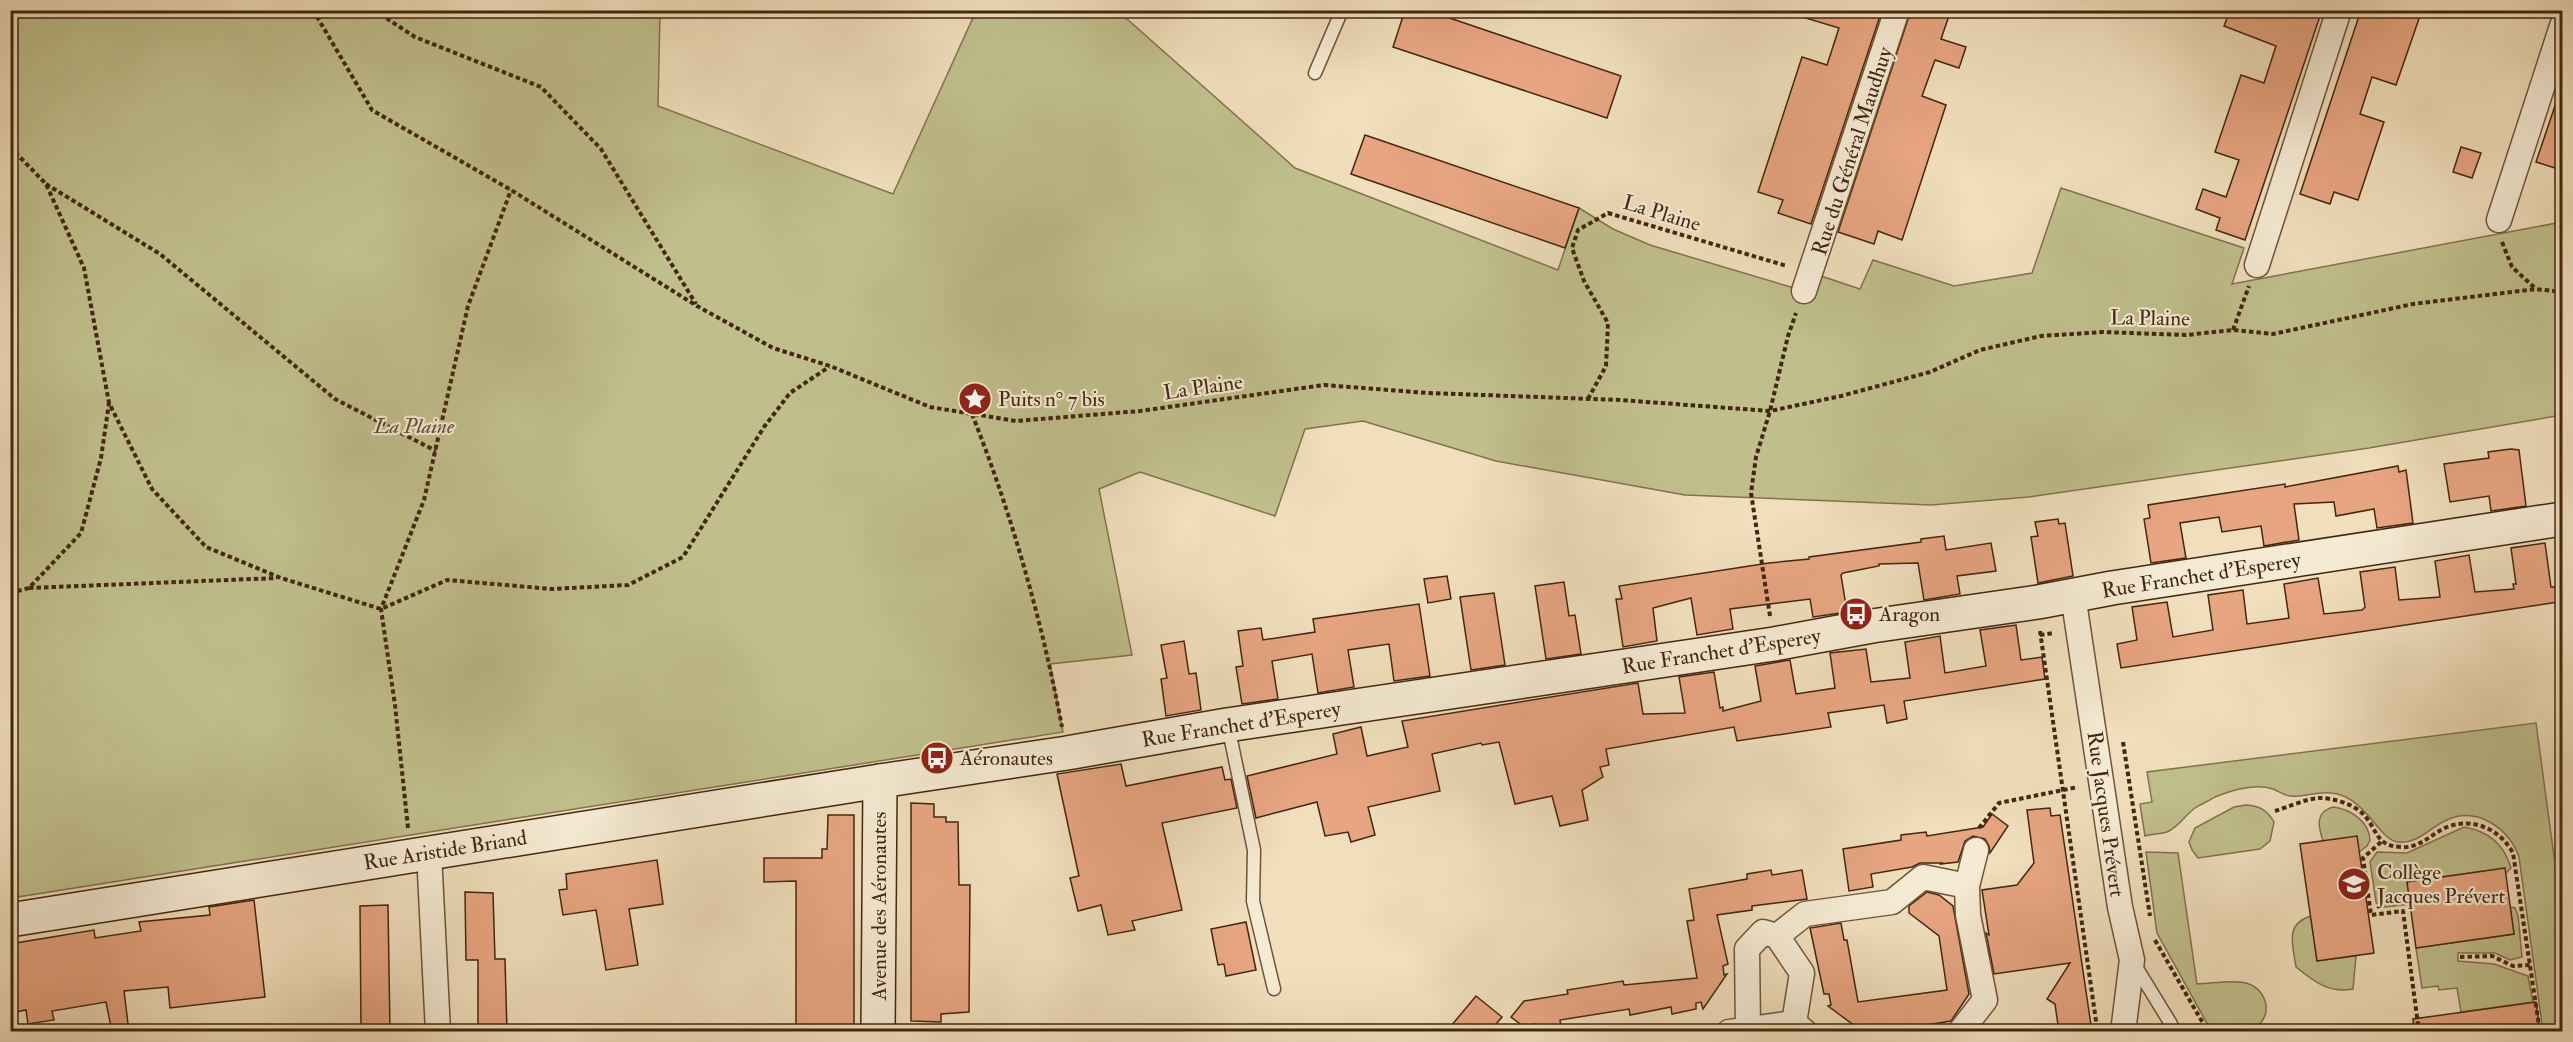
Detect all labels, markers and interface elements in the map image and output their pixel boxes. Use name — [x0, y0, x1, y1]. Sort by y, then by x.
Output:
street label: Rue du Général Maudhuy — [1806, 43, 1899, 259]
street label: La Plaine — [1620, 189, 1704, 238]
street label: La Plaine — [2110, 304, 2190, 333]
street label: La Plaine — [1162, 369, 1245, 406]
place icon: Puits n° 7 bis — [957, 381, 993, 417]
place label: Puits n° 7 bis — [998, 386, 1105, 413]
park label: La Plaine — [373, 413, 455, 440]
street label: Rue Franchet d'Esperey — [2100, 546, 2303, 605]
bus stop icon: Aragon — [1838, 596, 1874, 632]
place label: Aragon — [1878, 601, 1940, 628]
street label: Rue Franchet d'Esperey — [1620, 622, 1823, 681]
street label: Rue Franchet d'Esperey — [1140, 695, 1343, 754]
street label: Rue Jacques Prévert — [2081, 729, 2131, 899]
bus stop icon: Aéronautes — [919, 740, 955, 776]
place label: Aéronautes — [959, 745, 1053, 772]
street label: Avenue des Aéronautes — [866, 812, 893, 1001]
street label: Rue Aristide Briand — [361, 824, 530, 877]
place label: Collège Jacques Prévert — [2376, 859, 2505, 910]
school or university icon: Collège Jacques Prévert — [2336, 866, 2372, 902]

